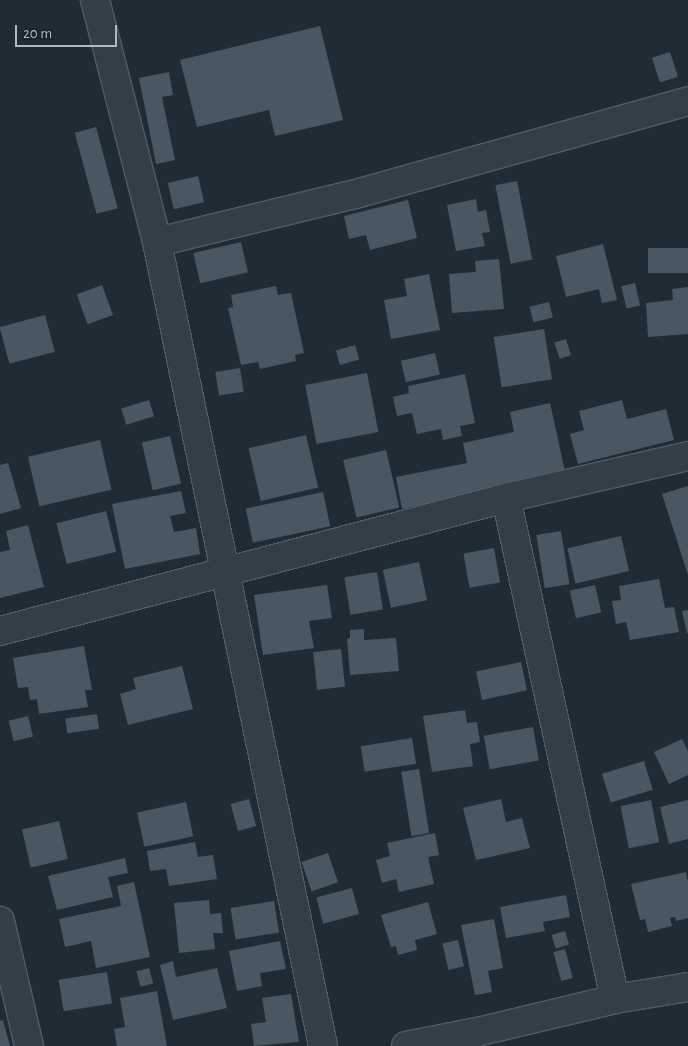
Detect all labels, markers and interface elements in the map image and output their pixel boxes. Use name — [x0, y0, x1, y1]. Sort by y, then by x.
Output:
scale bar — [18, 15, 120, 47]
text: 20 m — [23, 26, 52, 41]

